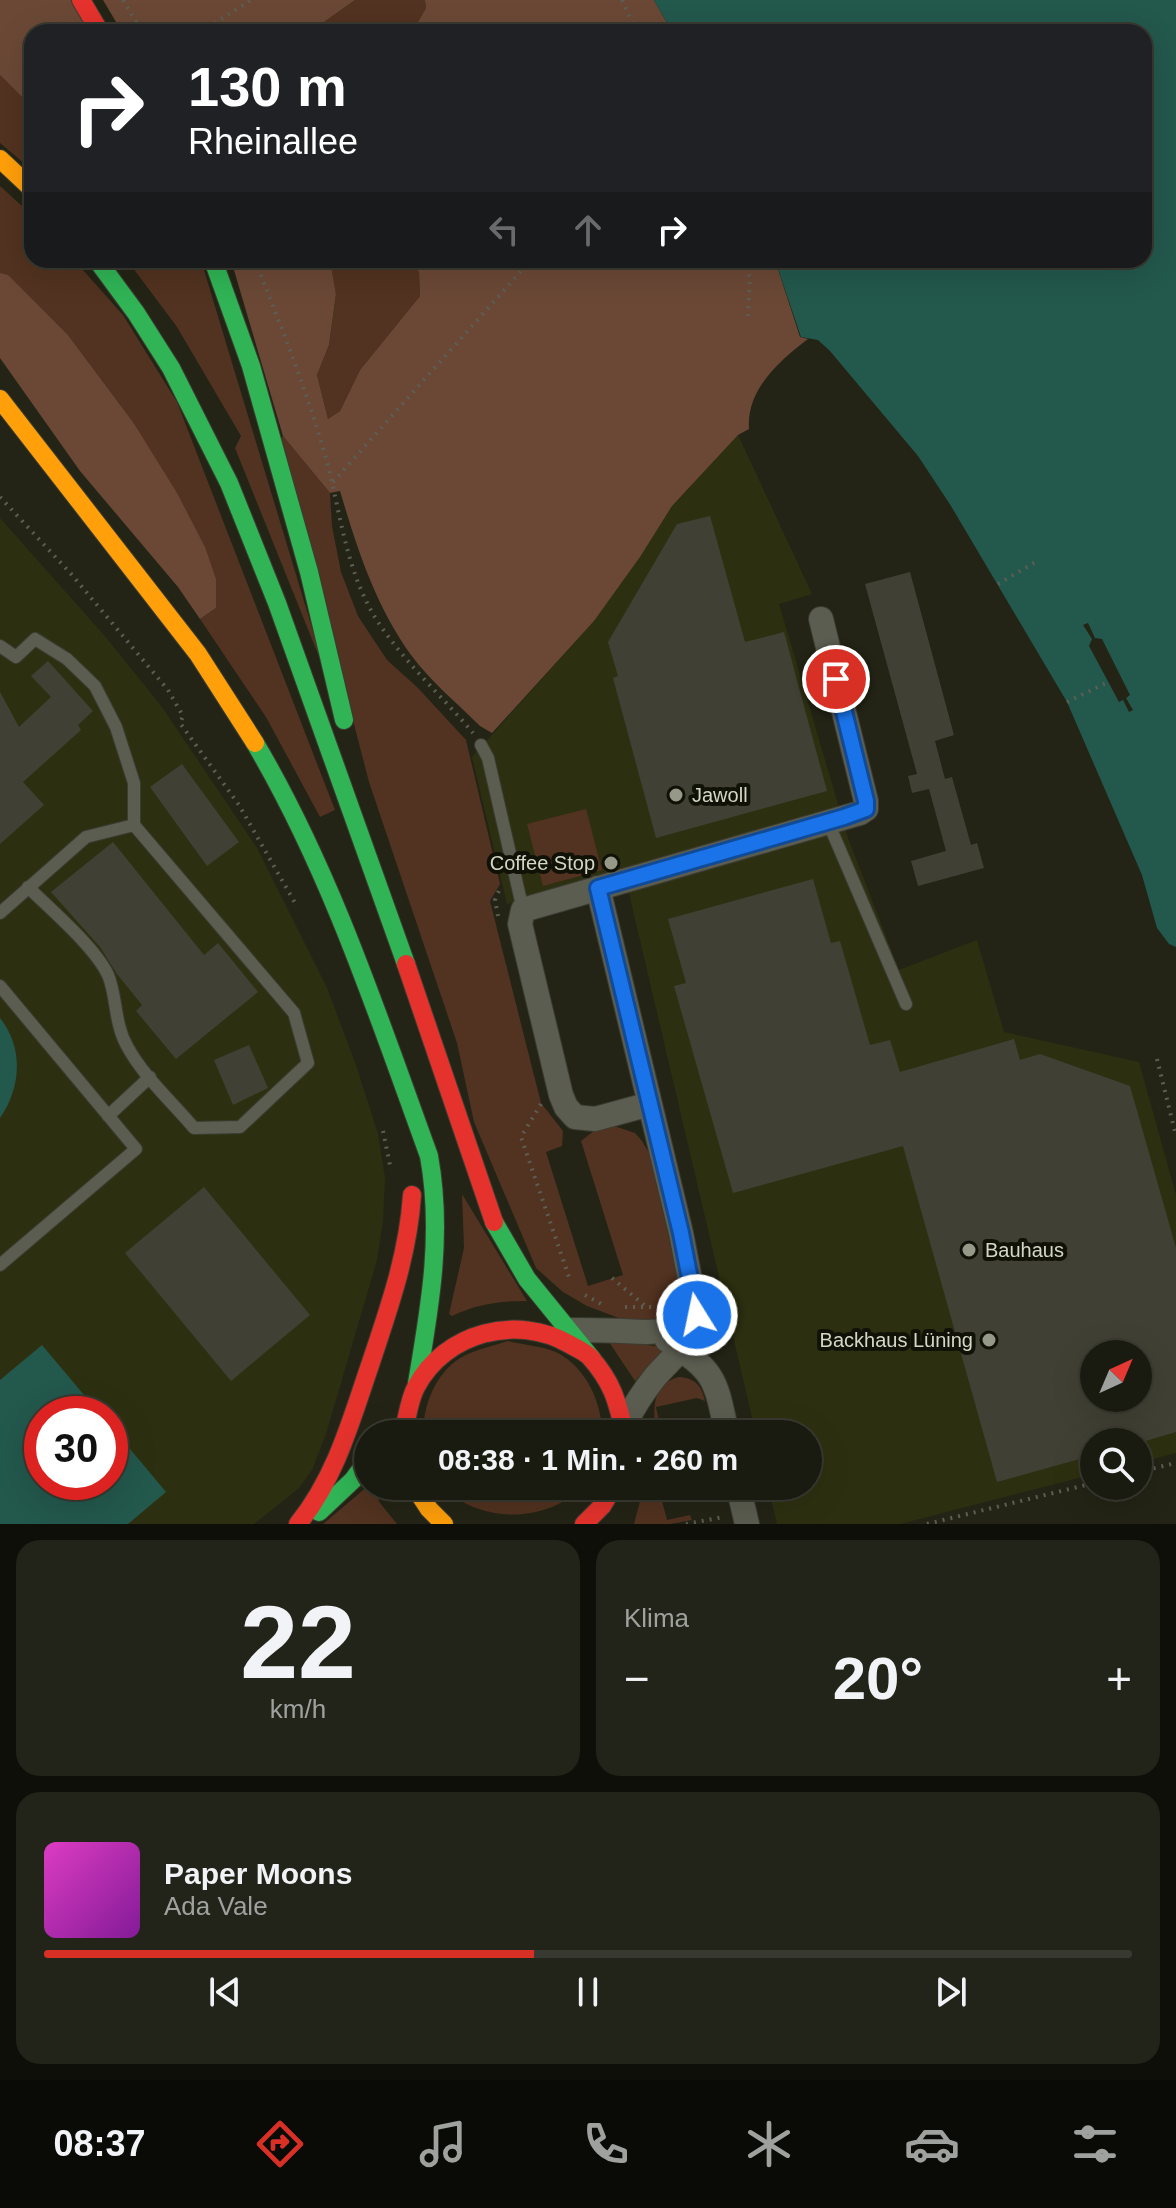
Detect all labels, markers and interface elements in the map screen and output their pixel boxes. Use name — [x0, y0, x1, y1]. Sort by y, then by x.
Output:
text: 130 m — [188, 55, 347, 118]
icon: right — [56, 56, 160, 160]
text: Rheinallee — [188, 121, 358, 162]
icon: left — [482, 208, 526, 252]
icon: ahead — [566, 208, 610, 252]
icon: right — [650, 208, 694, 252]
pin — [802, 645, 870, 713]
icon: arrive — [814, 657, 858, 701]
place label: Jawoll — [692, 784, 748, 806]
marker: Jawoll — [667, 786, 685, 804]
place label: Coffee Stop — [490, 852, 595, 874]
marker: Coffee Stop — [602, 854, 620, 872]
place label: Bauhaus — [985, 1239, 1064, 1261]
marker: Bauhaus — [960, 1241, 978, 1259]
position arrow — [655, 1273, 739, 1357]
place label: Backhaus Lüning — [820, 1329, 973, 1351]
marker: Backhaus Lüning — [980, 1331, 998, 1349]
north arrow — [1080, 1340, 1152, 1412]
map controls — [1080, 1340, 1152, 1500]
speed limit sign: 30 — [24, 1396, 128, 1500]
button: search — [1080, 1428, 1152, 1500]
text: 08:38 · 1 Min. · 260 m — [438, 1443, 738, 1476]
text: 22 — [240, 1584, 356, 1700]
text: Klima — [624, 1603, 689, 1633]
text: 20° — [833, 1645, 923, 1712]
text: − — [624, 1654, 650, 1703]
text: + — [1106, 1654, 1132, 1703]
text: km/h — [270, 1694, 326, 1724]
text: Paper Moons — [164, 1857, 352, 1890]
text: Ada Vale — [164, 1891, 268, 1921]
icon: previous — [203, 1970, 247, 2014]
icon: pause — [566, 1970, 610, 2014]
icon: next — [929, 1970, 973, 2014]
icon: directions — [252, 2116, 308, 2172]
icon: music — [415, 2116, 471, 2172]
icon: phone — [578, 2116, 634, 2172]
icon: climate — [741, 2116, 797, 2172]
icon: car — [904, 2116, 960, 2172]
icon: filters — [1067, 2116, 1123, 2172]
text: 08:37 — [53, 2123, 146, 2164]

